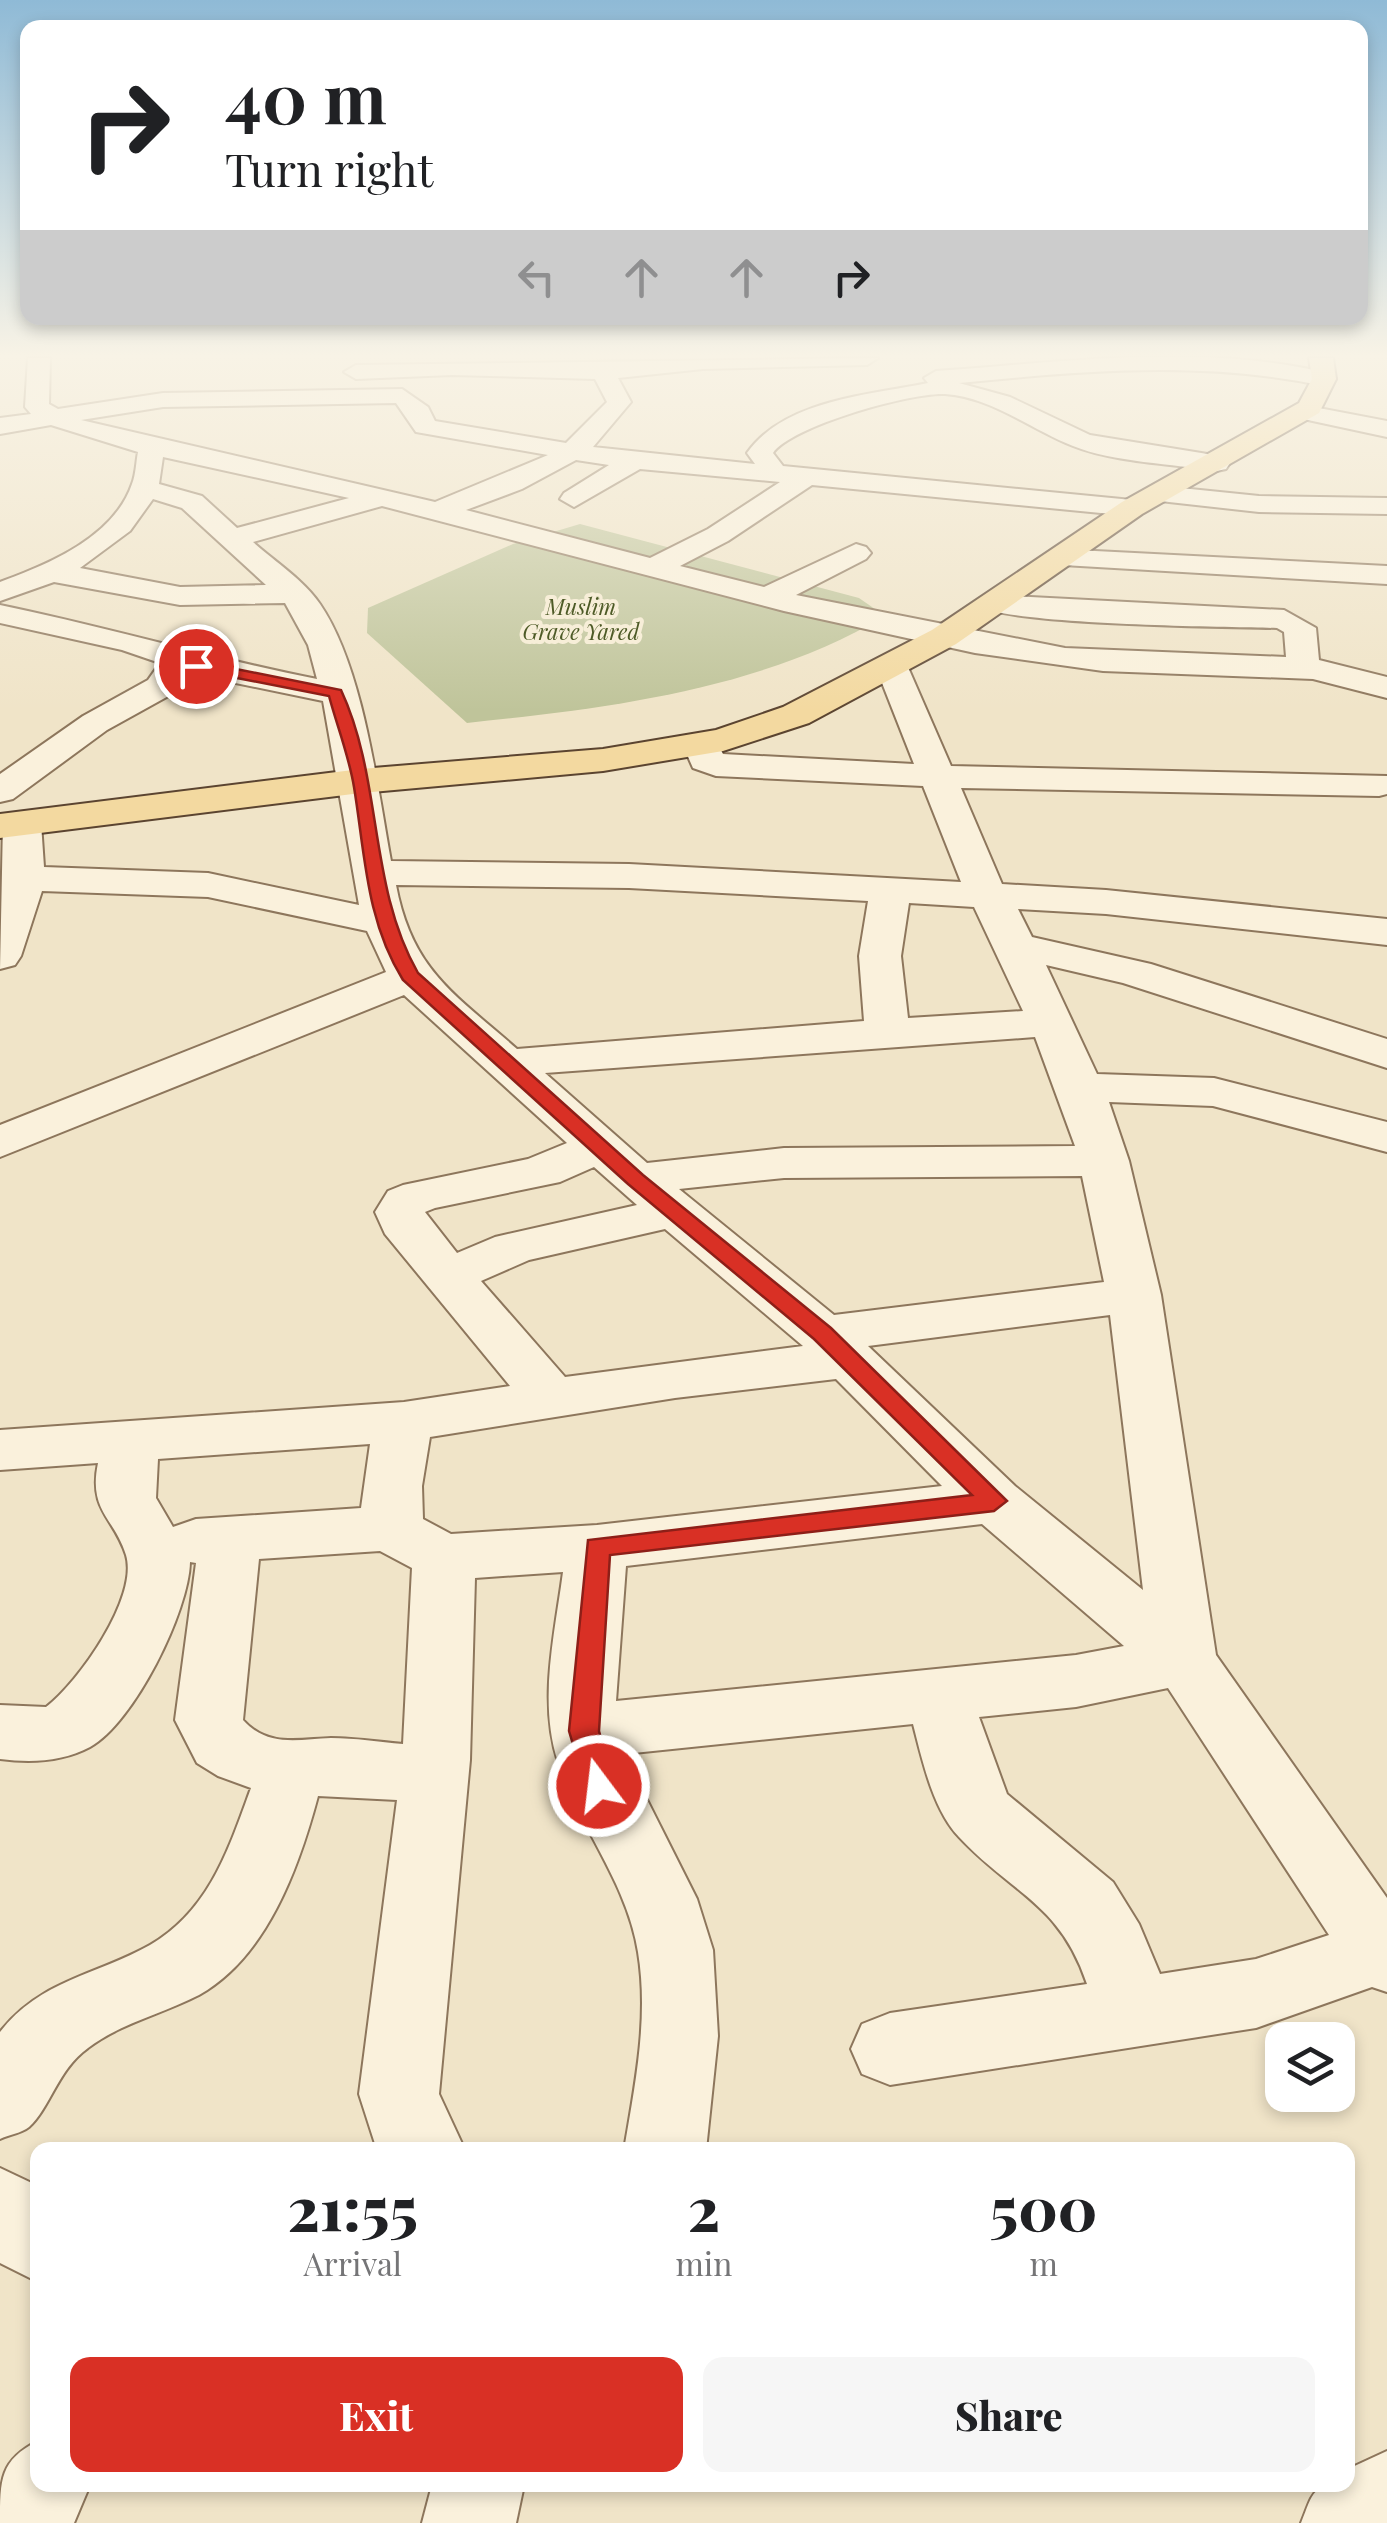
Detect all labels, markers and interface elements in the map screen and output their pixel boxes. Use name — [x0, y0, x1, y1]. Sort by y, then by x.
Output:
text: 40 m — [225, 48, 387, 142]
icon: right — [60, 60, 190, 190]
text: Turn right — [225, 138, 433, 198]
icon: left — [509, 250, 564, 305]
icon: ahead — [614, 250, 669, 305]
icon: ahead — [719, 250, 774, 305]
icon: right — [824, 250, 879, 305]
park label: Muslim Grave Yared — [523, 591, 640, 646]
pin — [154, 624, 239, 709]
icon: arrive — [169, 639, 224, 694]
position arrow — [547, 1734, 651, 1838]
map controls — [1265, 2022, 1355, 2112]
button: layers — [1265, 2022, 1355, 2112]
text: 21:55 — [288, 2166, 418, 2246]
text: 2 — [688, 2166, 720, 2246]
text: 500 — [990, 2166, 1097, 2246]
text: Arrival — [303, 2241, 402, 2284]
text: min — [675, 2241, 732, 2284]
text: m — [1029, 2241, 1058, 2284]
button: Exit — [70, 2357, 683, 2472]
button: Share — [703, 2357, 1315, 2472]

